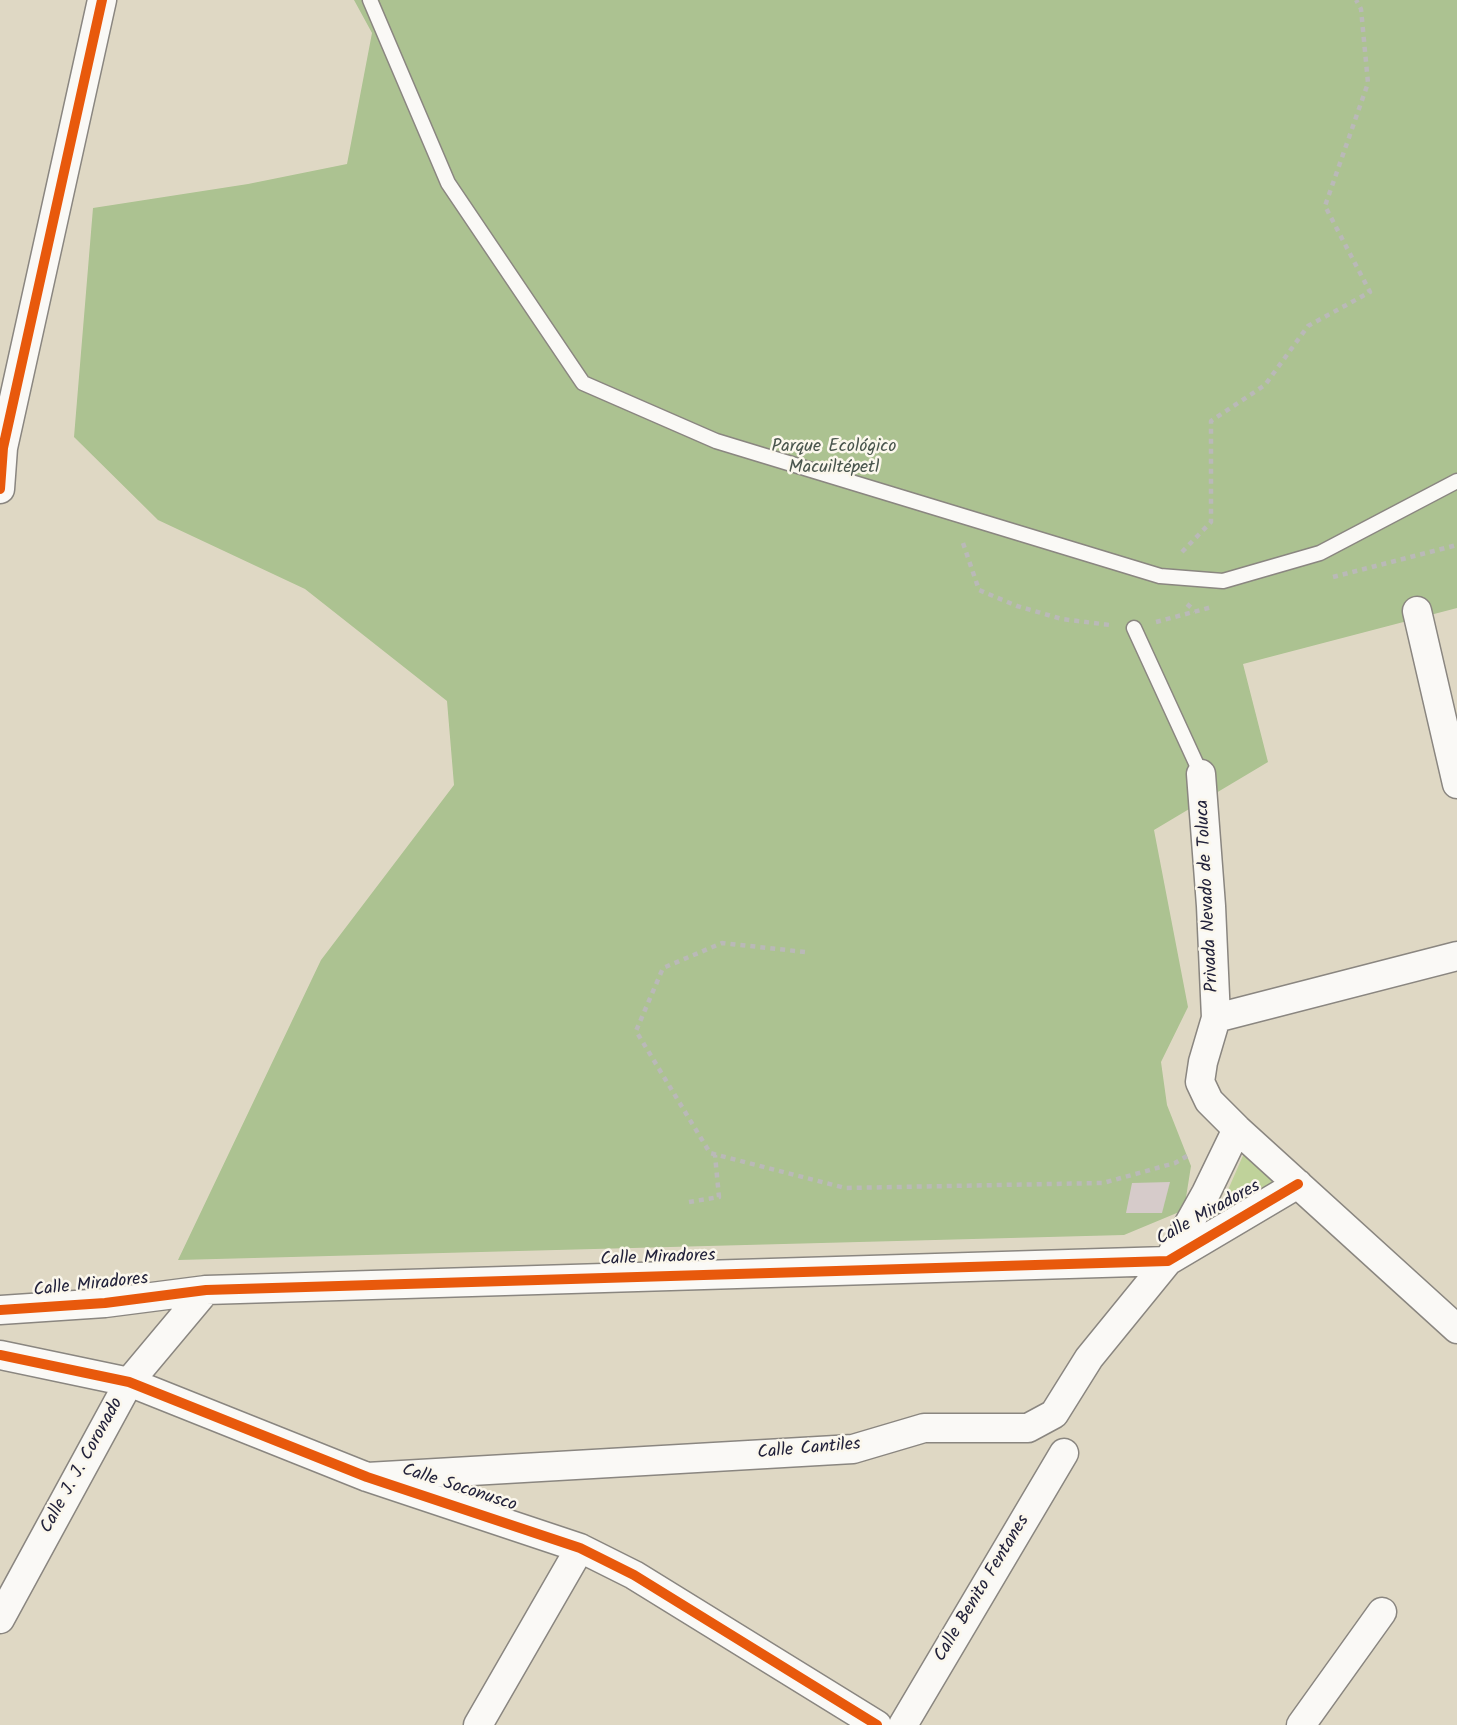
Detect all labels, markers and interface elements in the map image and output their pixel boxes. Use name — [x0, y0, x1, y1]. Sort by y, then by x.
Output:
park label: Parque Ecológico Macuiltépetl — [772, 437, 896, 480]
street label: Privada Nevado de Toluca — [1193, 799, 1225, 993]
street label: Calle Miradores — [1153, 1177, 1265, 1251]
street label: Calle Miradores — [600, 1246, 716, 1272]
street label: Calle Miradores — [33, 1269, 149, 1303]
street label: Calle J. J. Coronado — [37, 1395, 129, 1537]
street label: Calle Cantiles — [756, 1435, 862, 1465]
street label: Calle Soconusco — [399, 1460, 519, 1518]
street label: Calle Benito Fentanes — [931, 1512, 1035, 1666]

